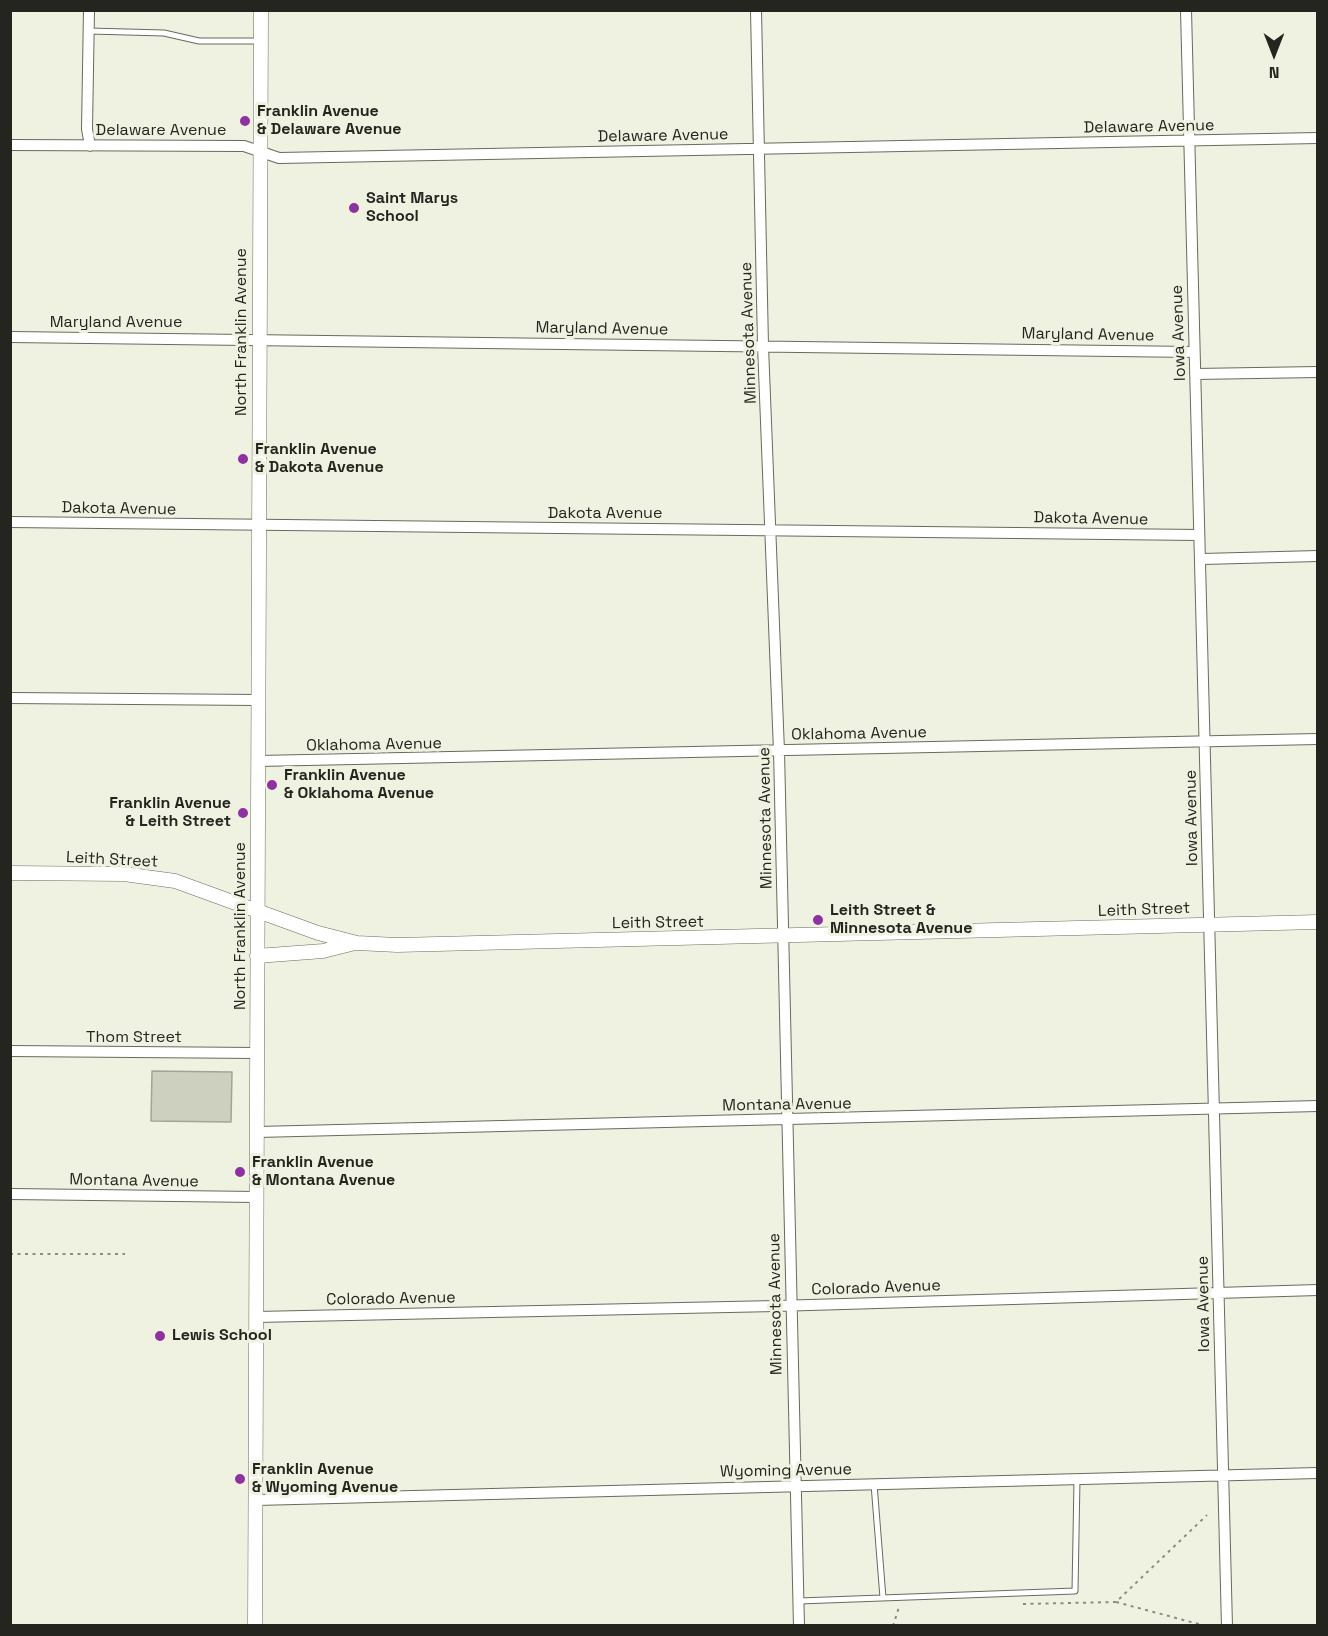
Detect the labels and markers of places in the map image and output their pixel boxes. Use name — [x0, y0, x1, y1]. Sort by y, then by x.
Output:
place label: Franklin Avenue & Delaware Avenue — [257, 102, 402, 140]
marker: Franklin Avenue & Delaware Avenue — [238, 114, 252, 128]
place label: Saint Marys School — [366, 189, 458, 227]
marker: Saint Marys School — [347, 201, 361, 215]
place label: Franklin Avenue & Dakota Avenue — [255, 440, 384, 478]
marker: Franklin Avenue & Dakota Avenue — [236, 452, 250, 466]
place label: Franklin Avenue & Oklahoma Avenue — [284, 766, 434, 804]
marker: Franklin Avenue & Oklahoma Avenue — [265, 778, 279, 792]
place label: Franklin Avenue & Leith Street — [109, 794, 231, 832]
marker: Franklin Avenue & Leith Street — [236, 806, 250, 820]
place label: Leith Street & Minnesota Avenue — [830, 901, 972, 939]
marker: Leith Street & Minnesota Avenue — [811, 913, 825, 927]
place label: Franklin Avenue & Montana Avenue — [252, 1153, 395, 1191]
marker: Franklin Avenue & Montana Avenue — [233, 1165, 247, 1179]
place label: Lewis School — [172, 1326, 272, 1346]
marker: Lewis School — [153, 1329, 167, 1343]
place label: Franklin Avenue & Wyoming Avenue — [252, 1460, 398, 1498]
marker: Franklin Avenue & Wyoming Avenue — [233, 1472, 247, 1486]

